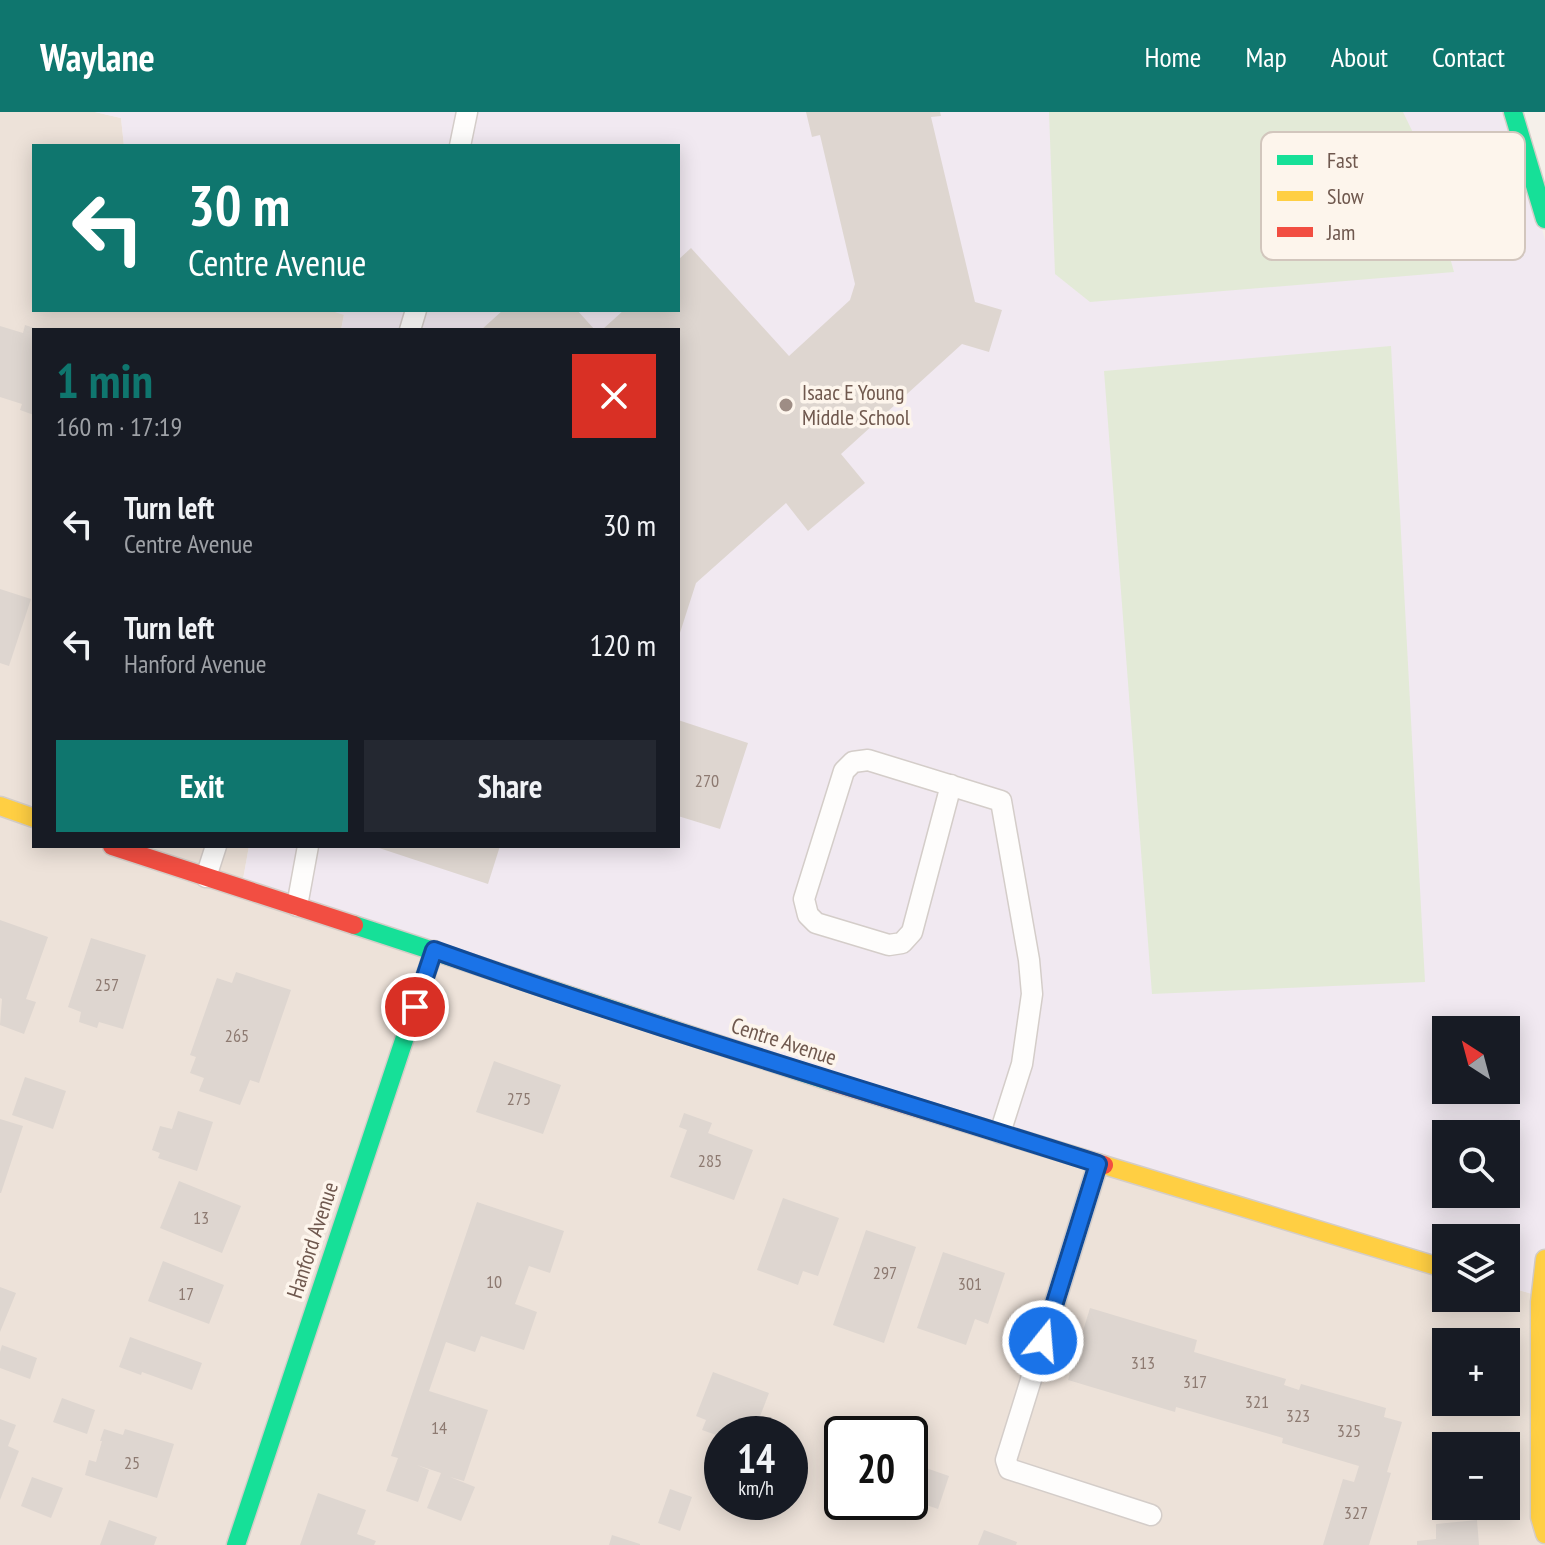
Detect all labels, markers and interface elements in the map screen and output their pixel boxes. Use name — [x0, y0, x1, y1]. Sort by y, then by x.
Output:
text: Waylane — [40, 32, 155, 81]
text: Home — [1145, 38, 1201, 75]
text: Map — [1245, 38, 1287, 75]
text: About — [1331, 38, 1388, 75]
text: Contact — [1432, 38, 1505, 75]
legend — [1261, 132, 1525, 260]
text: Fast — [1327, 146, 1358, 174]
text: 30 m — [188, 169, 290, 241]
icon: left — [56, 176, 160, 280]
text: Slow — [1327, 182, 1364, 210]
text: Jam — [1326, 218, 1355, 246]
text: Centre Avenue — [188, 239, 367, 286]
text: 1 min — [56, 349, 153, 411]
button: close — [572, 354, 656, 438]
place label: Isaac E Young Middle School — [802, 378, 911, 431]
marker: Isaac E Young Middle School — [777, 396, 795, 414]
text: 160 m · 17:19 — [56, 410, 182, 443]
text: Turn left — [124, 488, 214, 527]
icon: left — [56, 502, 100, 546]
text: 30 m — [603, 505, 656, 544]
text: Centre Avenue — [124, 527, 253, 560]
text: Turn left — [124, 608, 214, 647]
icon: left — [56, 622, 100, 666]
text: 120 m — [590, 625, 656, 664]
text: Hanford Avenue — [124, 647, 266, 680]
button: Exit — [56, 740, 348, 832]
button: Share — [364, 740, 656, 832]
house number: 270 — [695, 769, 719, 792]
house number: 257 — [95, 973, 119, 996]
pin — [381, 973, 449, 1041]
icon: arrive — [393, 985, 437, 1029]
street label: Centre Avenue — [728, 1011, 840, 1071]
north arrow — [1432, 1016, 1520, 1104]
map controls — [1432, 1016, 1520, 1520]
house number: 265 — [225, 1024, 249, 1047]
house number: 275 — [507, 1087, 531, 1110]
button: search — [1432, 1120, 1520, 1208]
house number: 285 — [698, 1149, 722, 1172]
street label: Hanford Avenue — [280, 1178, 344, 1302]
house number: 13 — [193, 1206, 209, 1229]
button: layers — [1432, 1224, 1520, 1312]
house number: 297 — [873, 1261, 897, 1284]
house number: 10 — [486, 1270, 502, 1293]
house number: 301 — [958, 1272, 982, 1295]
house number: 17 — [178, 1282, 194, 1305]
position arrow — [1001, 1299, 1085, 1383]
button: + — [1432, 1328, 1520, 1416]
house number: 313 — [1131, 1351, 1155, 1374]
house number: 317 — [1183, 1370, 1207, 1393]
house number: 321 — [1245, 1390, 1269, 1413]
house number: 323 — [1286, 1404, 1310, 1427]
house number: 14 — [431, 1416, 447, 1439]
speed limit sign: 20 — [824, 1416, 928, 1520]
house number: 325 — [1337, 1419, 1361, 1442]
text: 14 — [737, 1432, 775, 1484]
button: − — [1432, 1432, 1520, 1520]
house number: 25 — [124, 1451, 140, 1474]
text: km/h — [738, 1475, 774, 1501]
house number: 327 — [1344, 1501, 1368, 1524]

